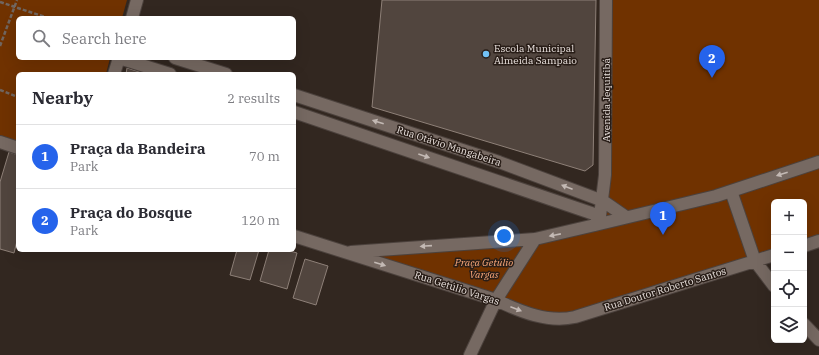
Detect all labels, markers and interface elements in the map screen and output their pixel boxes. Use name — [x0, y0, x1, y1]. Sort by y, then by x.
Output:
search box — [16, 16, 296, 60]
icon: search — [30, 27, 52, 49]
text: Search here — [62, 29, 147, 48]
place label: Escola Municipal Almeida Sampaio — [494, 42, 577, 67]
pin: 2 — [699, 45, 725, 78]
marker: Escola Municipal Almeida Sampaio — [481, 49, 491, 59]
street label: Avenida Jequitibá — [600, 57, 613, 142]
text: Nearby — [32, 87, 93, 109]
text: 2 results — [227, 90, 280, 107]
one-way arrow — [371, 119, 383, 125]
street label: Rua Otávio Mangabeira — [395, 123, 503, 169]
text: Praça da Bandeira — [70, 139, 206, 158]
text: 1 — [41, 148, 49, 165]
text: 70 m — [249, 148, 280, 165]
one-way arrow — [418, 153, 430, 159]
text: Park — [70, 158, 98, 175]
one-way arrow — [776, 171, 788, 177]
one-way arrow — [560, 184, 572, 190]
map controls — [771, 199, 807, 343]
button: + — [771, 199, 807, 235]
pin: 1 — [650, 202, 676, 235]
text: Praça do Bosque — [70, 203, 192, 222]
text: 2 — [41, 212, 49, 229]
text: 120 m — [241, 212, 280, 229]
text: Park — [70, 222, 98, 239]
your location — [494, 226, 514, 246]
one-way arrow — [549, 232, 561, 238]
button: − — [771, 235, 807, 271]
one-way arrow — [420, 243, 432, 250]
park label: Praça Getúlio Vargas — [454, 256, 513, 281]
one-way arrow — [374, 261, 386, 267]
street label: Rua Doutor Roberto Santos — [602, 264, 728, 314]
street label: Rua Getúlio Vargas — [413, 268, 501, 308]
button: locate — [771, 271, 807, 307]
one-way arrow — [511, 306, 523, 312]
button: layers — [771, 307, 807, 343]

